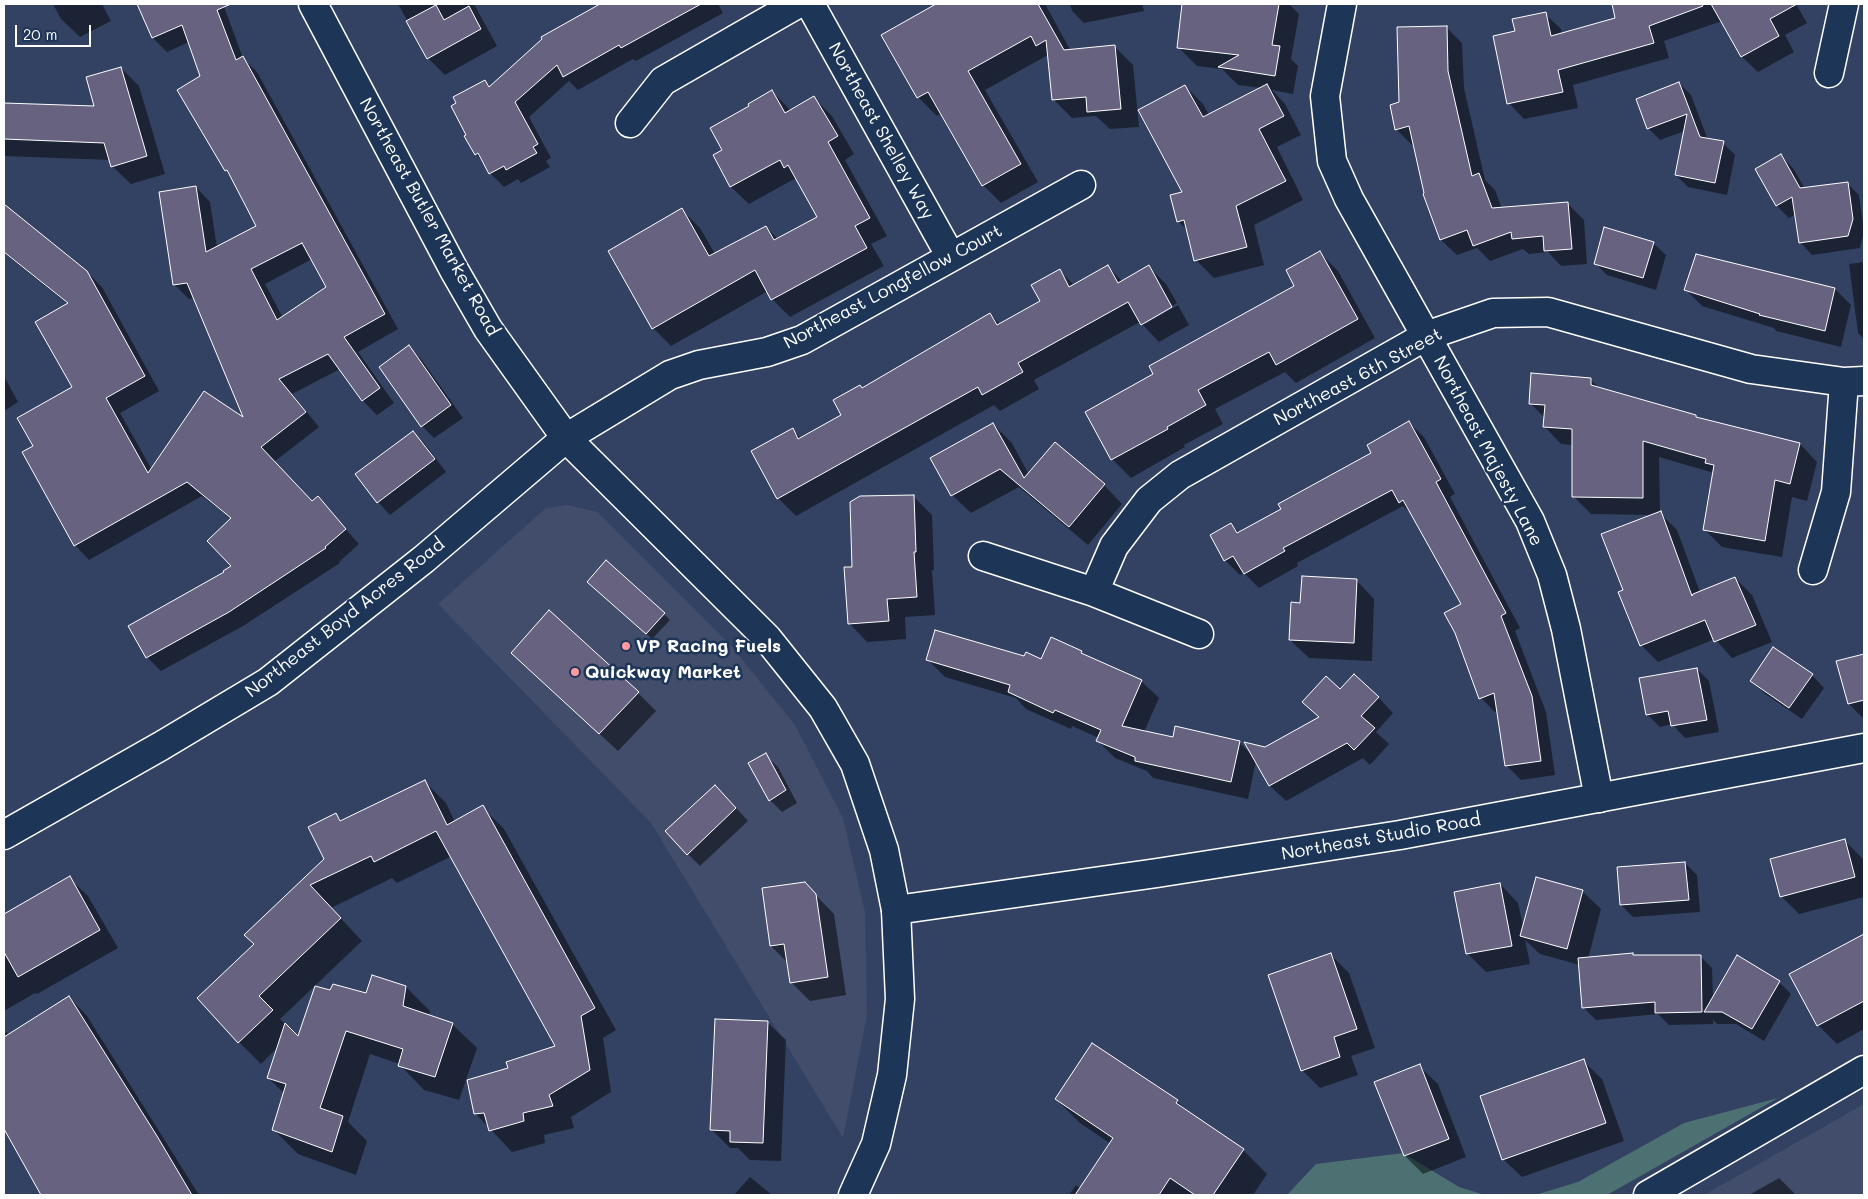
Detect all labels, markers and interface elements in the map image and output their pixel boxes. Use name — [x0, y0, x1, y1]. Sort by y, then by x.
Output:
scale bar — [18, 15, 94, 47]
text: 20 m — [23, 24, 57, 44]
street label: Northeast Shelley Way — [823, 39, 939, 223]
street label: Northeast Butler Market Road — [354, 94, 504, 340]
street label: Northeast Longfellow Court — [780, 220, 1006, 354]
street label: Northeast 6th Street — [1270, 323, 1446, 431]
street label: Northeast Majesty Lane — [1429, 352, 1547, 550]
street label: Northeast Boyd Acres Road — [241, 534, 449, 702]
place label: VP Racing Fuels — [636, 635, 781, 657]
marker: VP Racing Fuels — [620, 640, 632, 652]
place label: Quickway Market — [585, 661, 741, 683]
marker: Quickway Market — [569, 666, 581, 678]
street label: Northeast Studio Road — [1280, 809, 1482, 865]

